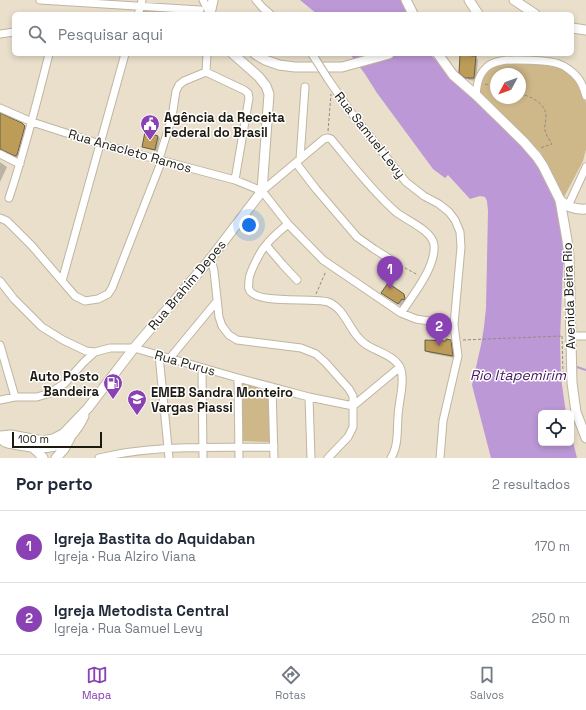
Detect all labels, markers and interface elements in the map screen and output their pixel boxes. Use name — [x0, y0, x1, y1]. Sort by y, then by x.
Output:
search box — [12, 12, 574, 56]
icon: search — [26, 23, 48, 45]
text: Pesquisar aqui — [58, 25, 163, 44]
north arrow — [490, 68, 526, 104]
street label: Rua Samuel Levy — [331, 88, 409, 182]
place label: Agência da Receita Federal do Brasil — [164, 109, 285, 141]
public building icon: Agência da Receita Federal do Brasil — [139, 113, 161, 141]
street label: Rua Anacleto Ramos — [66, 125, 194, 177]
your location — [239, 215, 259, 235]
street label: Rua Brahim Depes — [144, 236, 230, 334]
street label: Avenida Beira Rio — [559, 242, 579, 350]
pin: 1 — [377, 256, 403, 289]
pin: 2 — [426, 313, 452, 346]
street label: Rua Purus — [153, 346, 218, 380]
water label: Rio Itapemirim — [470, 366, 567, 384]
place label: Auto Posto Bandeira — [30, 368, 99, 400]
fuel station icon: Auto Posto Bandeira — [102, 372, 124, 400]
place label: EMEB Sandra Monteiro Vargas Piassi — [151, 384, 293, 416]
school or university icon: EMEB Sandra Monteiro Vargas Piassi — [126, 388, 148, 416]
map controls — [538, 410, 574, 446]
button: locate — [538, 410, 574, 446]
scale bar — [12, 430, 102, 449]
text: 100 m — [18, 432, 49, 446]
text: Por perto — [16, 473, 93, 495]
text: 2 resultados — [492, 476, 570, 493]
text: Igreja Bastita do Aquidaban — [54, 529, 255, 548]
text: 1 — [26, 538, 32, 555]
text: 170 m — [534, 538, 570, 555]
text: Igreja · Rua Alziro Viana — [54, 548, 196, 565]
text: Igreja Metodista Central — [54, 601, 229, 620]
text: 2 — [25, 610, 33, 627]
text: 250 m — [532, 610, 570, 627]
text: Igreja · Rua Samuel Levy — [54, 620, 203, 637]
tab: Mapa — [82, 664, 111, 702]
tab: Rotas — [275, 664, 306, 702]
tab: Salvos — [470, 664, 504, 702]

